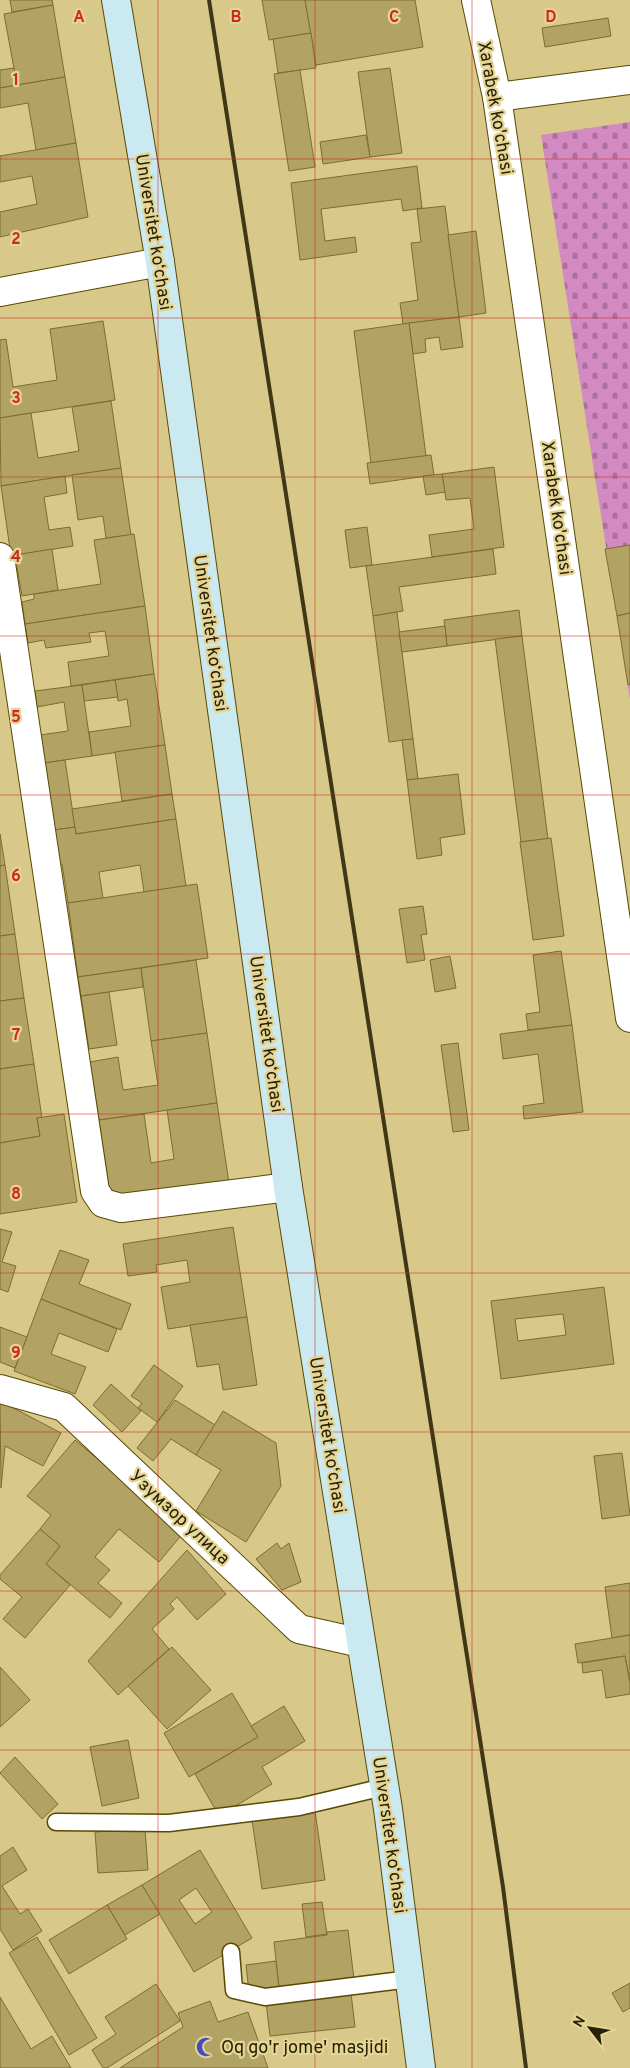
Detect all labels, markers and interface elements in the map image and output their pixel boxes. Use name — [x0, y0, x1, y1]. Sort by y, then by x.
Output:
text: A — [73, 8, 85, 28]
text: B — [230, 8, 242, 28]
text: C — [389, 8, 399, 28]
text: D — [545, 8, 557, 28]
street label: Xarabek ko'chasi — [471, 40, 518, 177]
text: 1 — [13, 71, 19, 91]
street label: Universitet kо‘chasi — [129, 152, 176, 312]
text: 2 — [11, 230, 21, 250]
text: 3 — [11, 389, 21, 409]
street label: Xarabek ko'chasi — [535, 440, 576, 577]
text: 4 — [11, 548, 21, 568]
street label: Universitet kо‘chasi — [187, 553, 232, 713]
text: 5 — [11, 708, 21, 728]
text: 6 — [11, 867, 21, 887]
street label: Universitet kо‘chasi — [243, 954, 288, 1114]
text: 7 — [12, 1026, 20, 1046]
text: 8 — [11, 1185, 21, 1205]
text: 9 — [11, 1344, 21, 1364]
street label: Universitet kо‘chasi — [303, 1355, 350, 1515]
street label: Узумзор улица — [124, 1466, 234, 1571]
street label: Universitet kо‘chasi — [366, 1755, 411, 1915]
north arrow — [565, 2003, 615, 2053]
text: N — [570, 2013, 590, 2031]
mosque icon: Oq go'r jome' masjidi — [195, 2036, 217, 2058]
place label: Oq go'r jome' masjidi — [221, 2037, 388, 2060]

